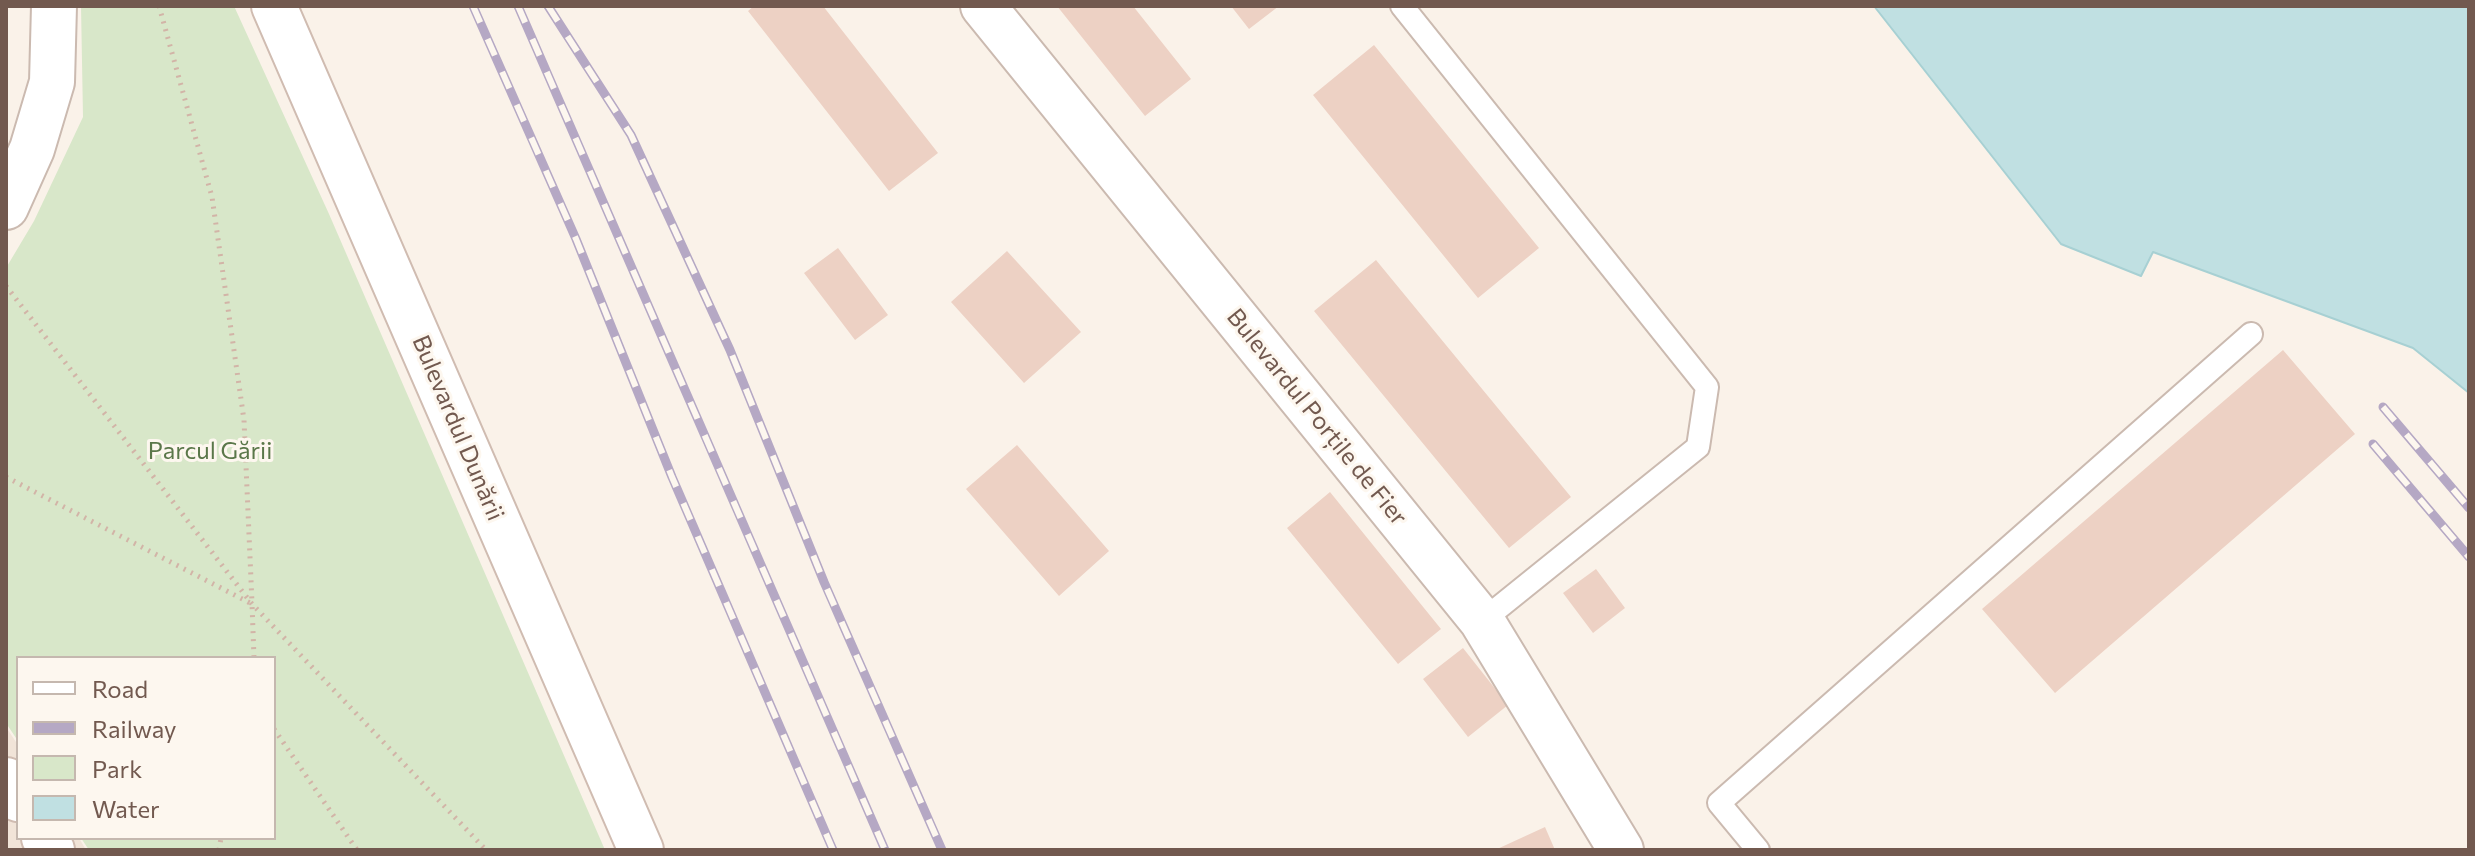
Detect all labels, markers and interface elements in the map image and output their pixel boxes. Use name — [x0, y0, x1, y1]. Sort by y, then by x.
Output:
street label: Bulevardul Porțile de Fier — [1221, 303, 1413, 531]
street label: Bulevardul Dunării — [406, 331, 510, 525]
park label: Parcul Gării — [148, 437, 272, 465]
legend — [16, 656, 276, 840]
text: Road — [92, 674, 148, 703]
text: Railway — [92, 714, 177, 743]
text: Park — [92, 754, 142, 783]
text: Water — [92, 794, 160, 823]

